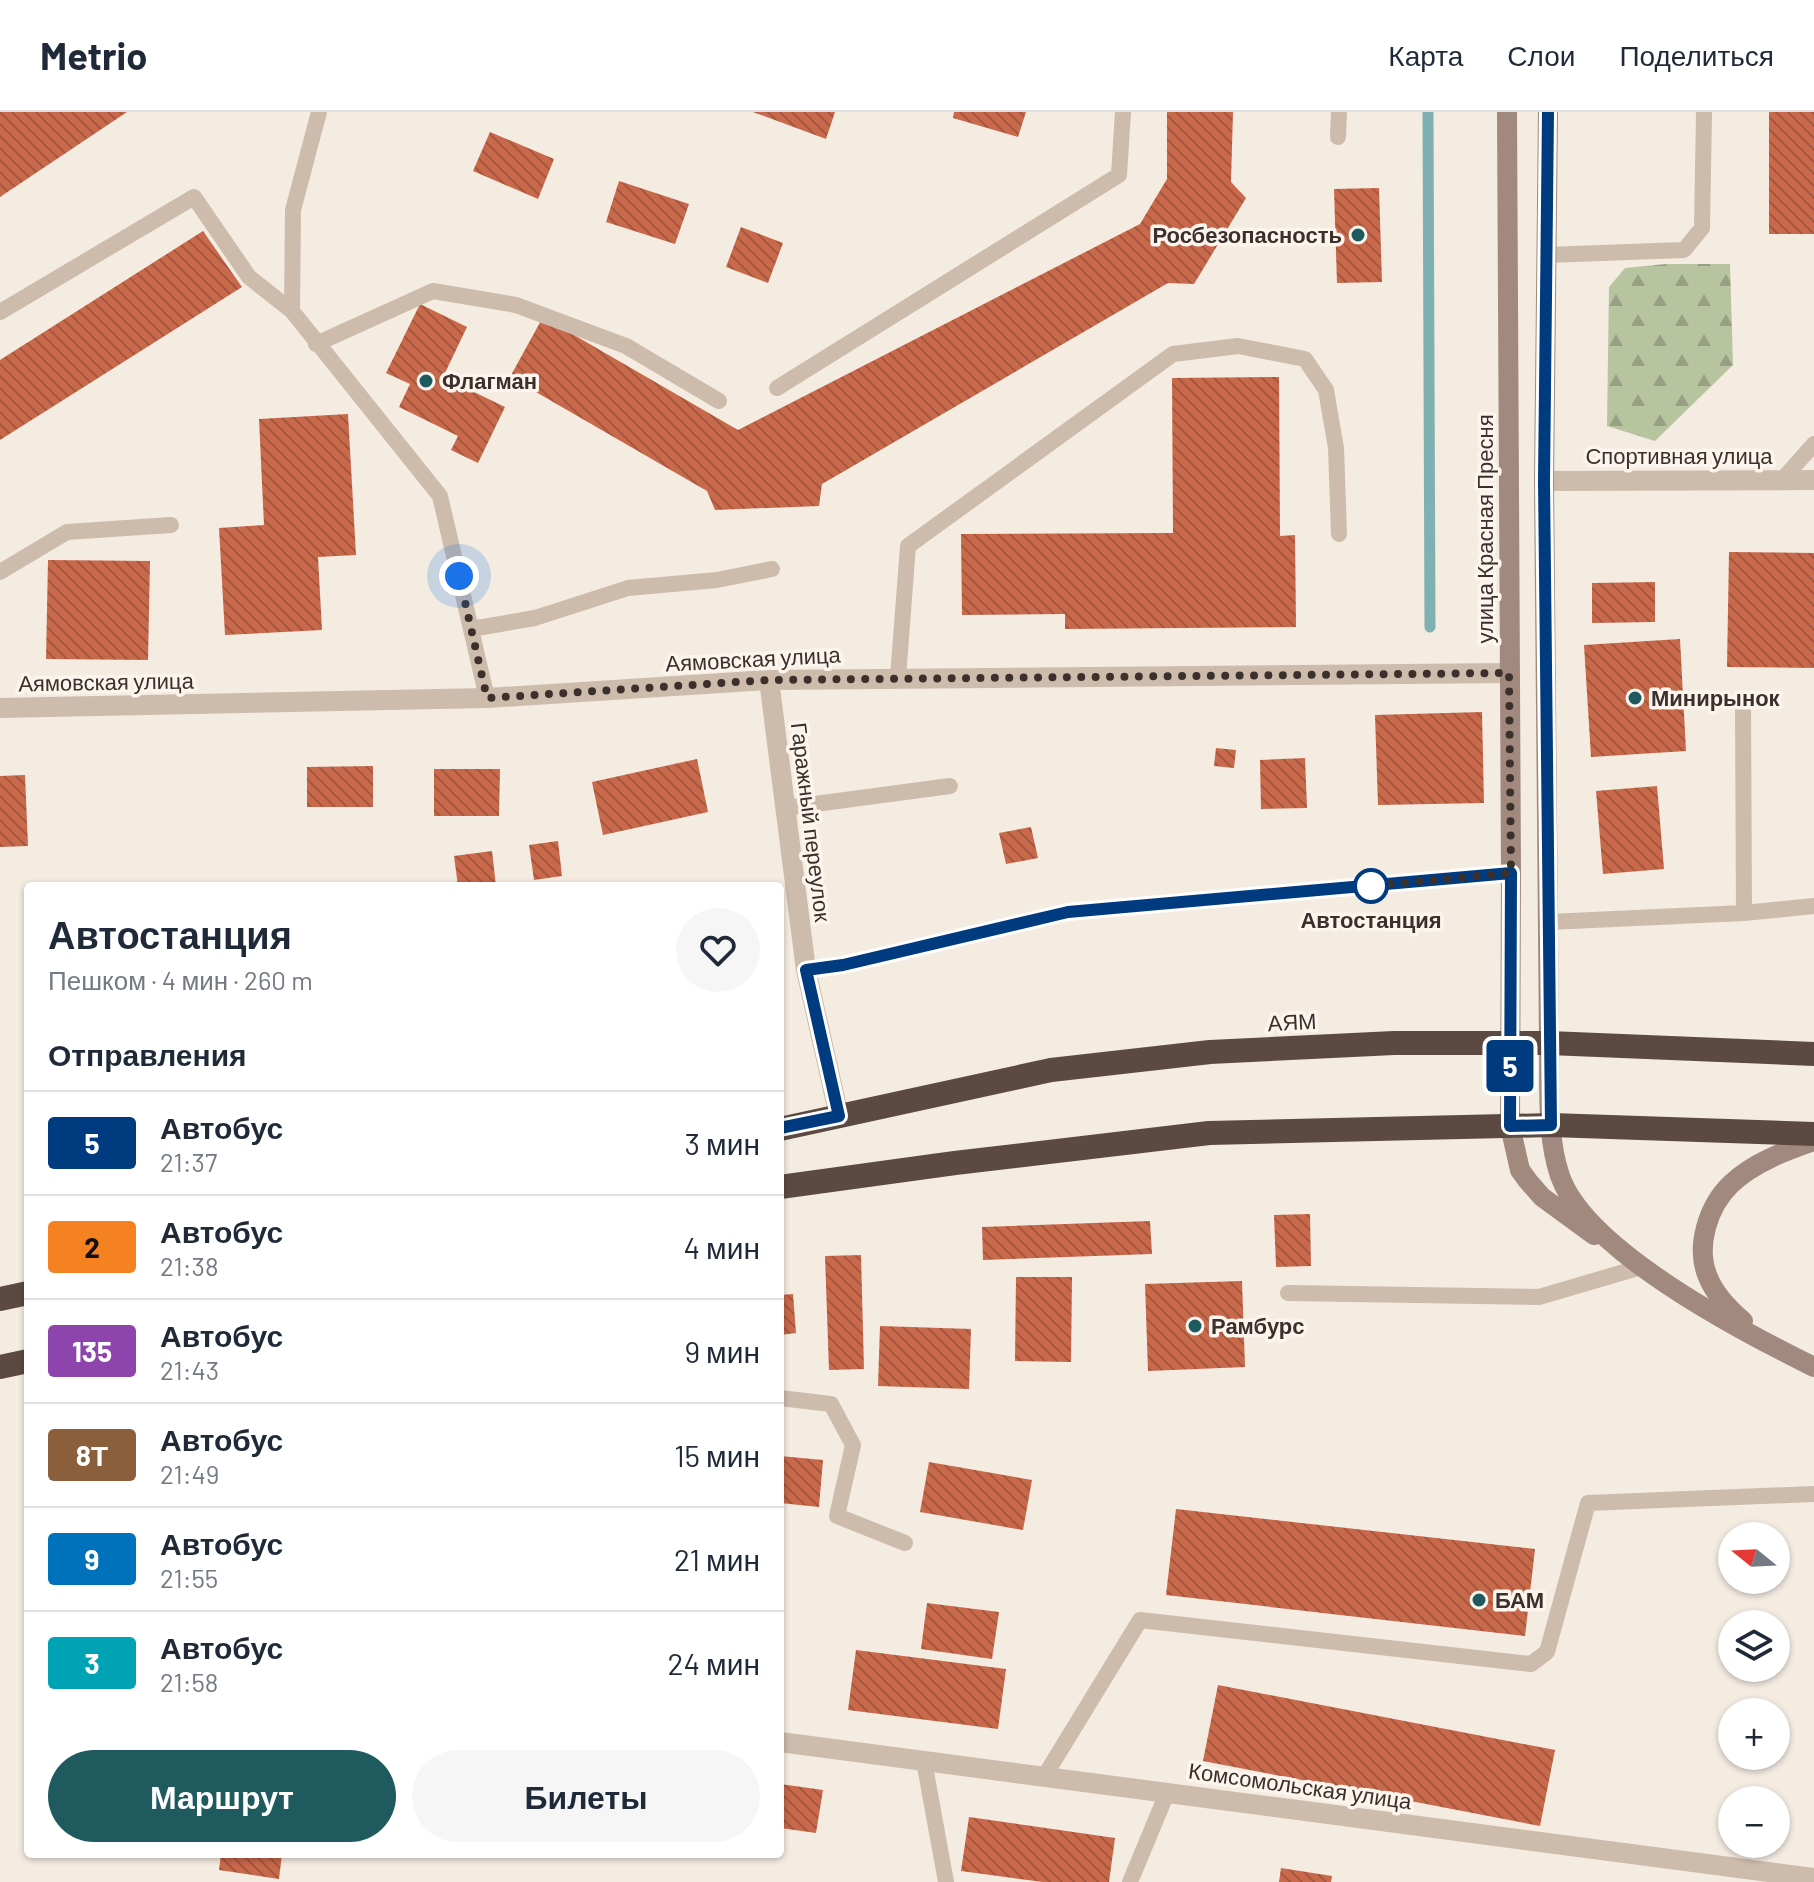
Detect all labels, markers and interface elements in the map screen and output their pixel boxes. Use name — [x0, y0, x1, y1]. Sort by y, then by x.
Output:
text: Metrio — [40, 32, 147, 78]
text: Карта — [1388, 38, 1463, 72]
text: Слои — [1507, 38, 1575, 72]
text: Поделиться — [1619, 38, 1774, 72]
place label: Росбезопасность — [1152, 221, 1342, 247]
marker: Росбезопасность — [1349, 226, 1367, 244]
place label: Флагман — [442, 367, 537, 393]
marker: Флагман — [417, 372, 435, 390]
street label: улица Красная Пресня — [1471, 414, 1498, 644]
street label: Спортивная улица — [1585, 442, 1773, 469]
your location — [439, 556, 479, 596]
street label: Аямовская улица — [665, 640, 842, 677]
street label: Аямовская улица — [18, 666, 195, 697]
place label: Минирынок — [1651, 684, 1781, 711]
marker: Минирынок — [1626, 689, 1644, 707]
street label: Гаражный переулок — [786, 721, 837, 923]
marker: Автостанция — [1354, 869, 1388, 903]
place label: Автостанция — [1300, 906, 1442, 933]
button: heart — [676, 908, 760, 992]
text: Автостанция — [48, 911, 292, 957]
text: Пешком · 4 мин · 260 m — [48, 964, 313, 995]
street label: АЯМ — [1267, 1007, 1317, 1035]
text: Отправления — [48, 1036, 247, 1072]
line badge: 5 — [1484, 1040, 1536, 1092]
text: 5 — [1502, 1049, 1518, 1083]
text: Автобус — [160, 1109, 283, 1145]
text: 3 мин — [685, 1125, 760, 1161]
text: 5 — [84, 1126, 100, 1160]
text: 21:37 — [160, 1146, 217, 1177]
text: Автобус — [160, 1213, 283, 1249]
text: 4 мин — [684, 1229, 760, 1265]
text: 2 — [84, 1230, 100, 1264]
text: 21:38 — [160, 1250, 218, 1281]
place label: Рамбурс — [1211, 1312, 1305, 1339]
text: Автобус — [160, 1317, 283, 1353]
marker: Рамбурс — [1186, 1317, 1204, 1335]
text: 9 мин — [684, 1333, 760, 1369]
text: 135 — [72, 1334, 112, 1368]
text: 21:43 — [160, 1354, 219, 1385]
text: Автобус — [160, 1421, 283, 1457]
text: 15 мин — [674, 1437, 760, 1473]
text: 8Т — [76, 1438, 108, 1472]
text: 21:49 — [160, 1458, 219, 1489]
north arrow — [1718, 1522, 1790, 1594]
map controls — [1718, 1522, 1790, 1858]
text: Автобус — [160, 1525, 283, 1561]
text: 21 мин — [674, 1541, 760, 1577]
text: 9 — [85, 1542, 99, 1576]
text: 21:55 — [160, 1562, 218, 1593]
place label: БАМ — [1495, 1586, 1544, 1612]
marker: БАМ — [1470, 1591, 1488, 1609]
button: layers — [1718, 1610, 1790, 1682]
text: Автобус — [160, 1629, 283, 1665]
text: 24 мин — [667, 1645, 760, 1681]
text: 3 — [84, 1646, 100, 1680]
text: 21:58 — [160, 1666, 218, 1697]
button: + — [1718, 1698, 1790, 1770]
button: Маршрут — [48, 1750, 396, 1842]
button: Билеты — [412, 1750, 760, 1842]
street label: Комсомольская улица — [1187, 1756, 1414, 1815]
button: − — [1718, 1786, 1790, 1858]

